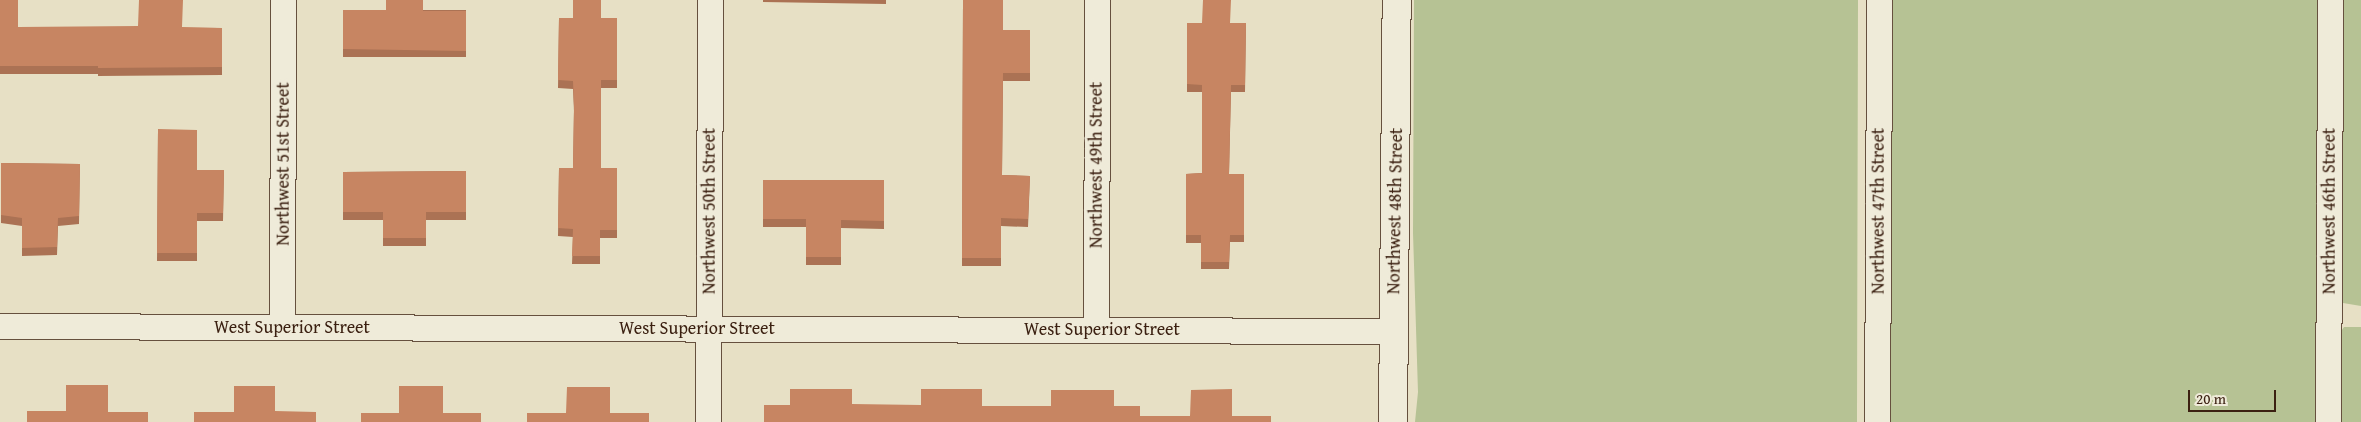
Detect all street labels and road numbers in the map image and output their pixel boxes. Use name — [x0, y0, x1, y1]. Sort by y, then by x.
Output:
street label: Northwest 51st Street — [272, 82, 294, 246]
street label: Northwest 49th Street — [1085, 82, 1107, 248]
street label: Northwest 50th Street — [698, 128, 720, 294]
street label: Northwest 48th Street — [1383, 128, 1407, 294]
street label: Northwest 47th Street — [1867, 128, 1889, 294]
street label: Northwest 46th Street — [2318, 128, 2340, 294]
street label: West Superior Street — [214, 316, 370, 338]
street label: West Superior Street — [619, 317, 775, 339]
street label: West Superior Street — [1024, 318, 1180, 340]

